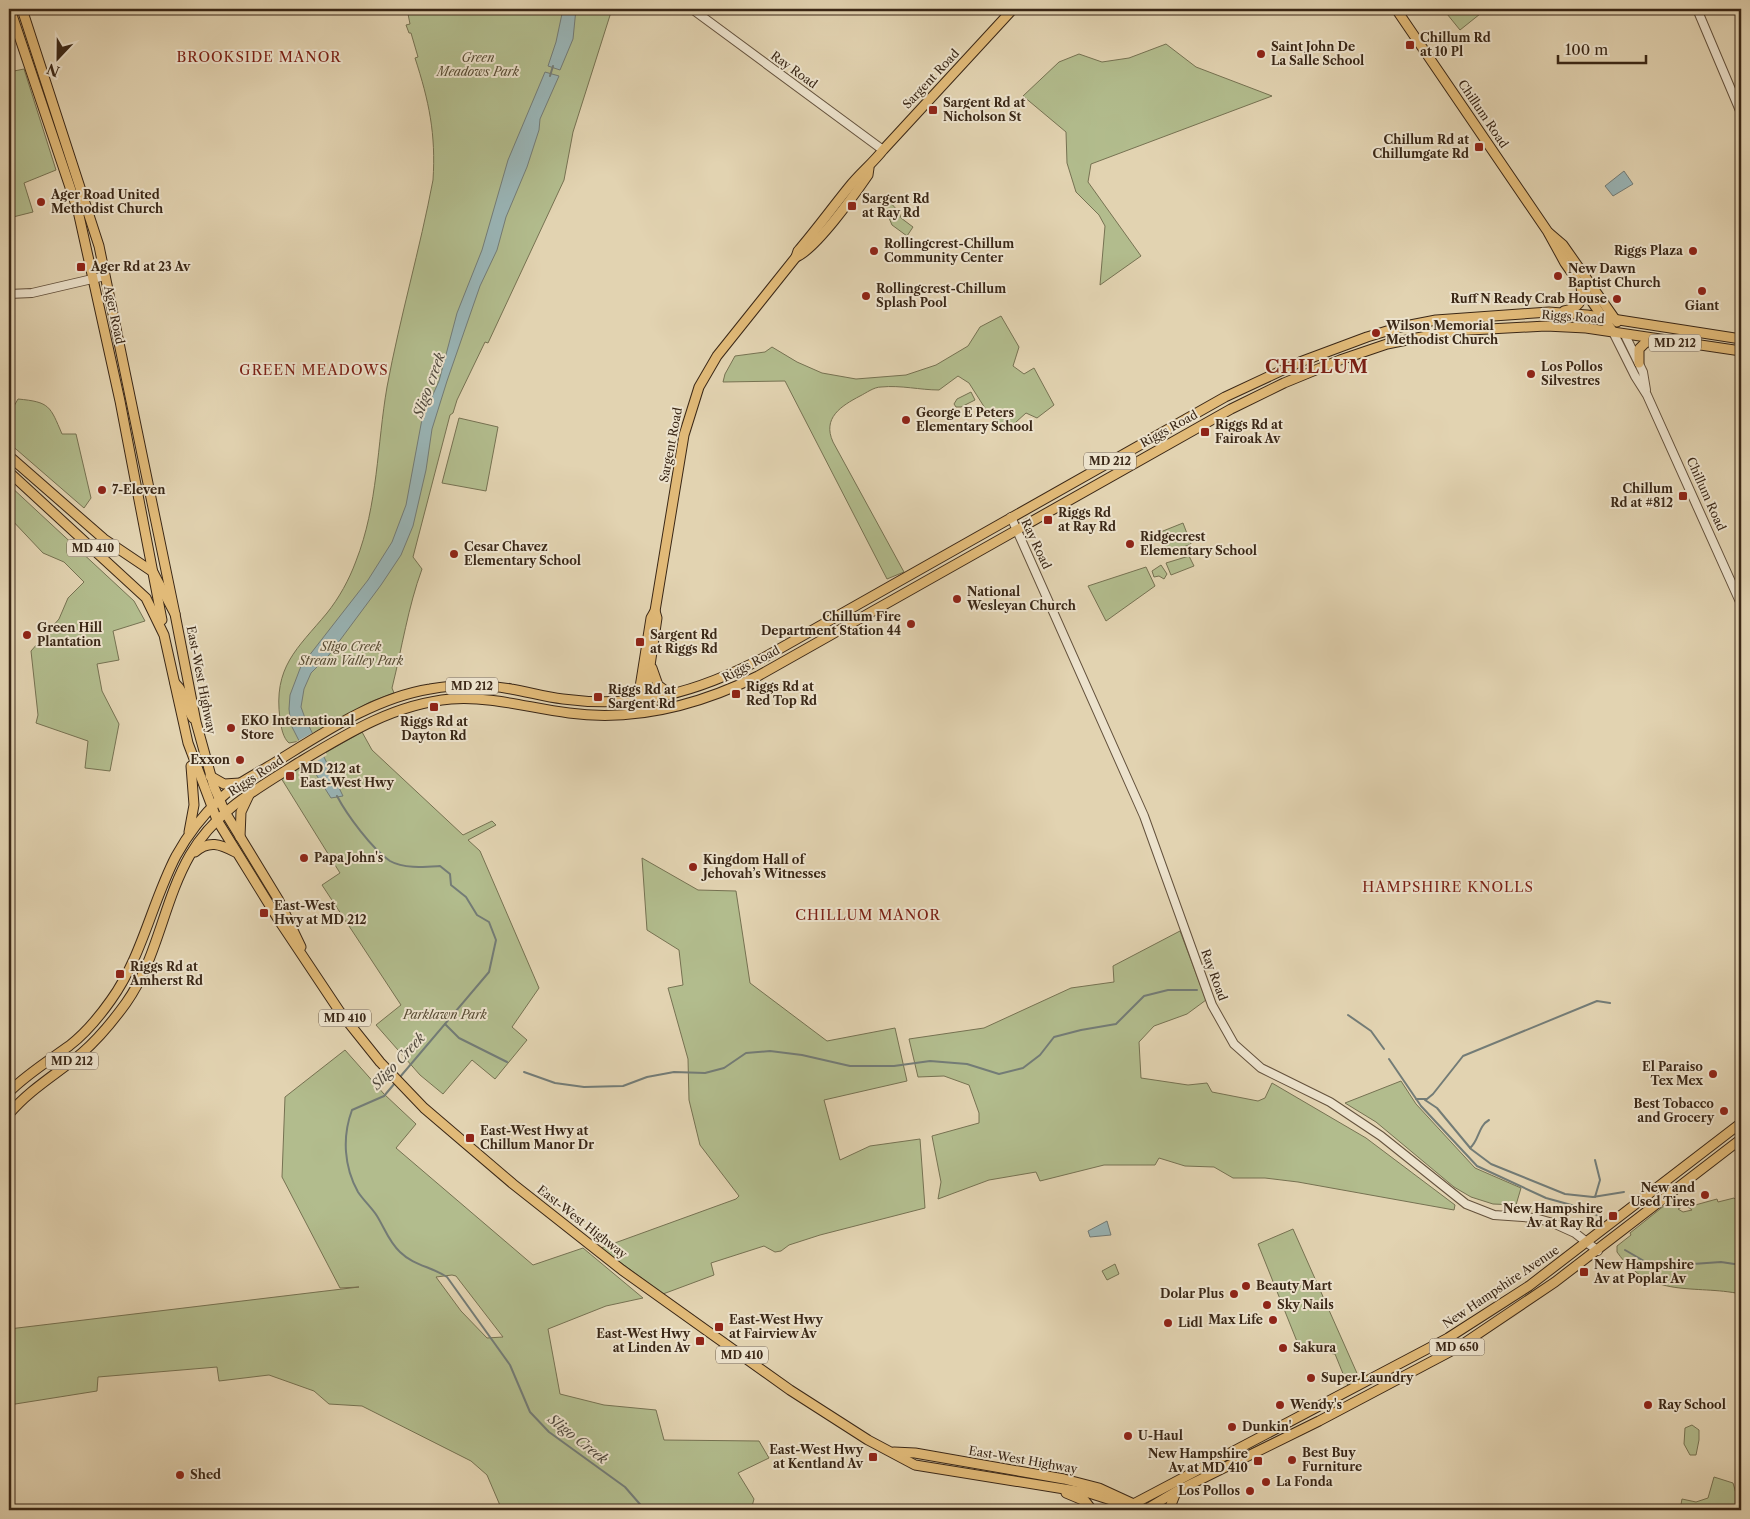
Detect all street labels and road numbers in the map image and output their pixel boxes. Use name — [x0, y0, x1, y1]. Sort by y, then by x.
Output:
street label: Sargent Road — [899, 45, 963, 112]
street label: Ray Road — [768, 48, 821, 92]
street label: Chillum Road — [1455, 77, 1512, 151]
street label: Ager Road — [101, 283, 128, 346]
street label: Riggs Road — [1541, 307, 1606, 326]
road number: MD 212 — [1649, 334, 1701, 352]
street label: Sargent Road — [656, 405, 685, 484]
street label: Riggs Road — [1138, 406, 1201, 450]
road number: MD 212 — [1084, 452, 1136, 470]
street label: Chillum Road — [1684, 455, 1730, 534]
street label: Ray Road — [1018, 516, 1055, 572]
road number: MD 410 — [67, 540, 119, 556]
street label: East-West Highway — [184, 624, 219, 736]
street label: Riggs Road — [719, 642, 783, 685]
road number: MD 212 — [446, 678, 498, 694]
street label: Riggs Road — [225, 752, 287, 799]
street label: Ray Road — [1198, 947, 1231, 1003]
road number: MD 410 — [319, 1010, 371, 1026]
road number: MD 212 — [46, 1052, 98, 1070]
street label: East-West Highway — [534, 1182, 631, 1262]
street label: New Hampshire Avenue — [1440, 1242, 1562, 1331]
road number: MD 650 — [1430, 1338, 1484, 1355]
road number: MD 410 — [716, 1346, 768, 1364]
street label: East-West Highway — [968, 1443, 1079, 1477]

